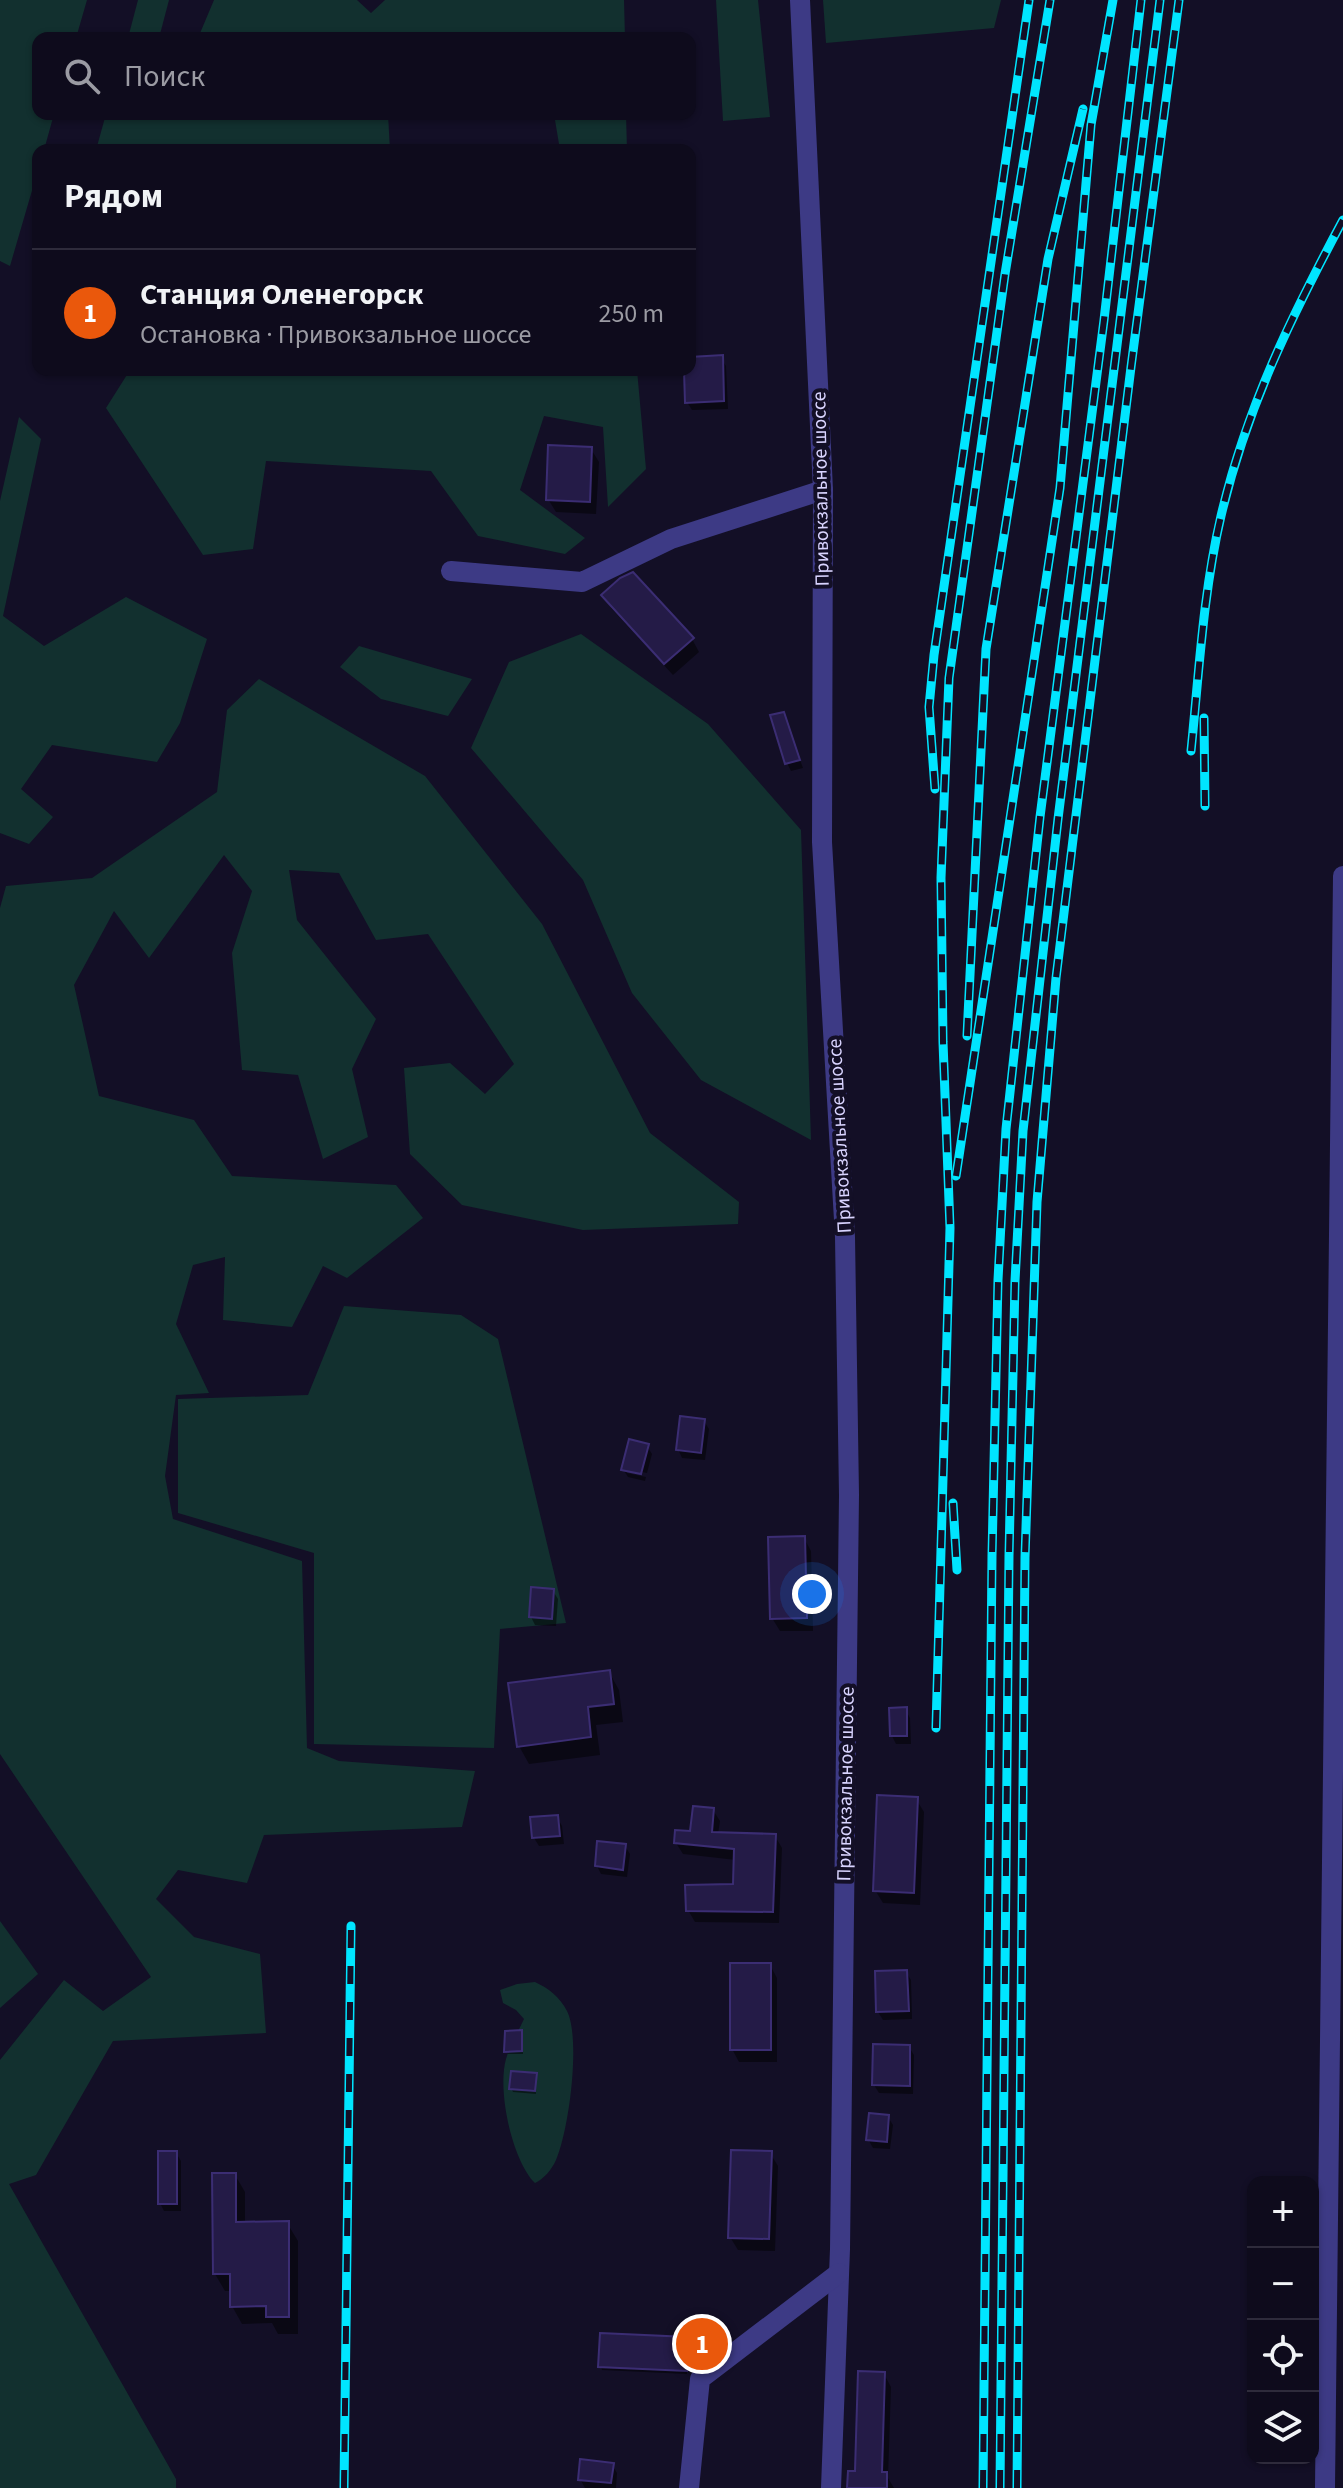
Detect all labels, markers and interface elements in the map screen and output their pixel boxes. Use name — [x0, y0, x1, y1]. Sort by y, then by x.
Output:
search box — [32, 32, 696, 120]
icon: search — [60, 54, 104, 98]
text: Поиск — [124, 55, 205, 98]
text: Рядом — [64, 172, 163, 221]
text: Станция Оленегорск — [140, 273, 424, 316]
text: 1 — [83, 295, 97, 332]
text: 250 m — [598, 295, 664, 332]
text: Остановка · Привокзальное шоссе — [140, 316, 531, 353]
street label: Привокзальное шоссе — [805, 391, 837, 587]
street label: Привокзальное шоссе — [821, 1038, 859, 1234]
your location — [792, 1574, 832, 1614]
street label: Привокзальное шоссе — [830, 1686, 862, 1882]
map controls — [1247, 2176, 1319, 2464]
button: + — [1247, 2176, 1319, 2248]
button: − — [1247, 2248, 1319, 2320]
pin: 1 — [676, 2314, 728, 2374]
button: locate — [1247, 2320, 1319, 2392]
button: layers — [1247, 2392, 1319, 2464]

